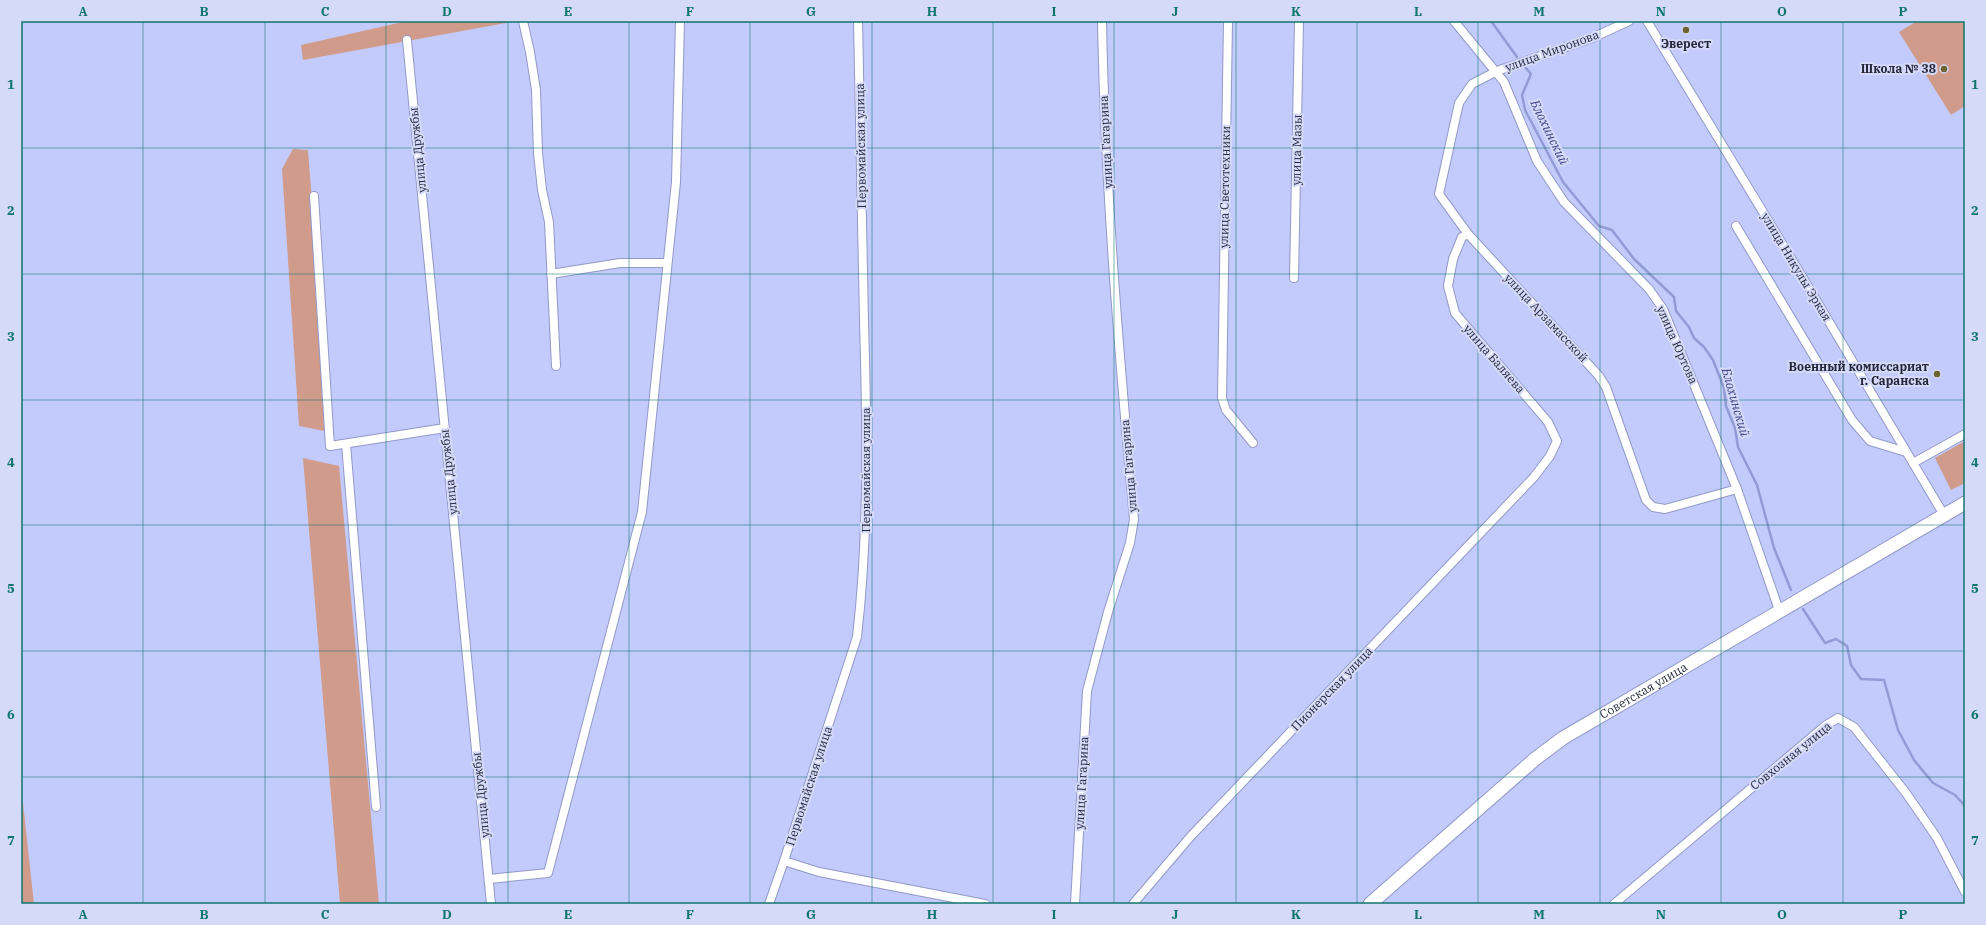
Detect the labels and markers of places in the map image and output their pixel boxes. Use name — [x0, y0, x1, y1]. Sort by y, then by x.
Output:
marker: Эверест — [1681, 25, 1691, 35]
place label: Эверест — [1661, 36, 1711, 51]
place label: Школа № 38 — [1861, 61, 1936, 76]
marker: Школа № 38 — [1939, 64, 1949, 74]
place label: Военный комиссариат г. Саранска — [1789, 359, 1929, 388]
marker: Военный комиссариат г. Саранска — [1932, 369, 1942, 379]

